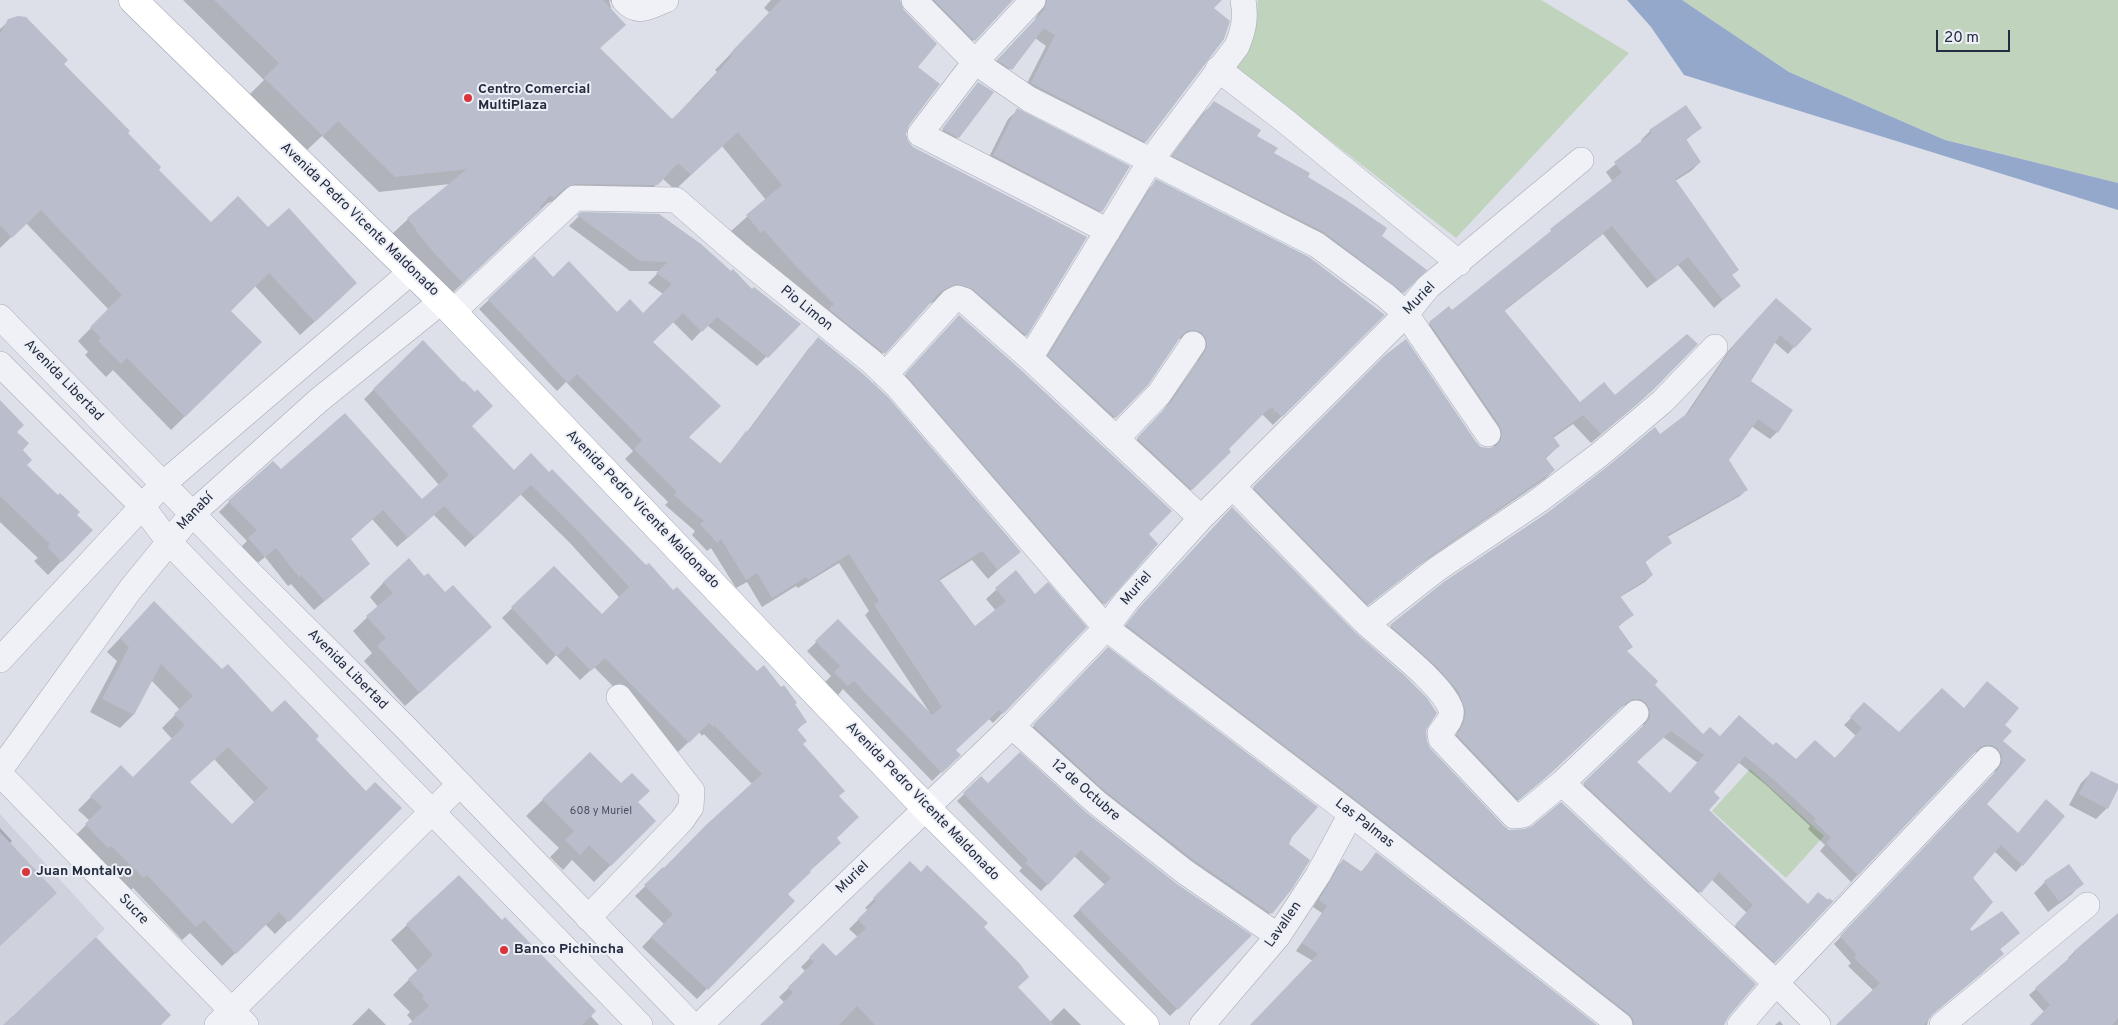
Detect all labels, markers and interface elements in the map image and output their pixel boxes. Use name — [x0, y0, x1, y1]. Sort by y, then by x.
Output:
scale bar — [1938, 20, 2012, 52]
text: 20 m — [1944, 29, 1979, 48]
place label: Centro Comercial MultiPlaza — [478, 82, 590, 114]
marker: Centro Comercial MultiPlaza — [462, 92, 474, 104]
street label: Avenida Pedro Vicente Maldonado — [276, 140, 442, 300]
street label: Muriel — [1400, 279, 1440, 319]
street label: Pio Limon — [776, 283, 836, 335]
street label: Avenida Libertad — [20, 337, 106, 425]
street label: Avenida Pedro Vicente Maldonado — [562, 427, 722, 593]
street label: Manabí — [174, 490, 218, 534]
street label: Muriel — [1118, 569, 1156, 609]
street label: Avenida Libertad — [303, 626, 391, 714]
street label: Avenida Pedro Vicente Maldonado — [842, 719, 1002, 885]
street label: 12 de Octubre — [1047, 756, 1123, 826]
street label: Las Palmas — [1331, 796, 1397, 852]
house number: 608 y Muriel — [570, 805, 632, 819]
street label: Muriel — [833, 858, 873, 898]
place label: Juan Montalvo — [36, 864, 132, 880]
marker: Juan Montalvo — [20, 866, 32, 878]
street label: Sucre — [115, 891, 151, 929]
street label: Lavallen — [1262, 899, 1306, 951]
place label: Banco Pichincha — [514, 942, 624, 958]
marker: Banco Pichincha — [498, 944, 510, 956]

